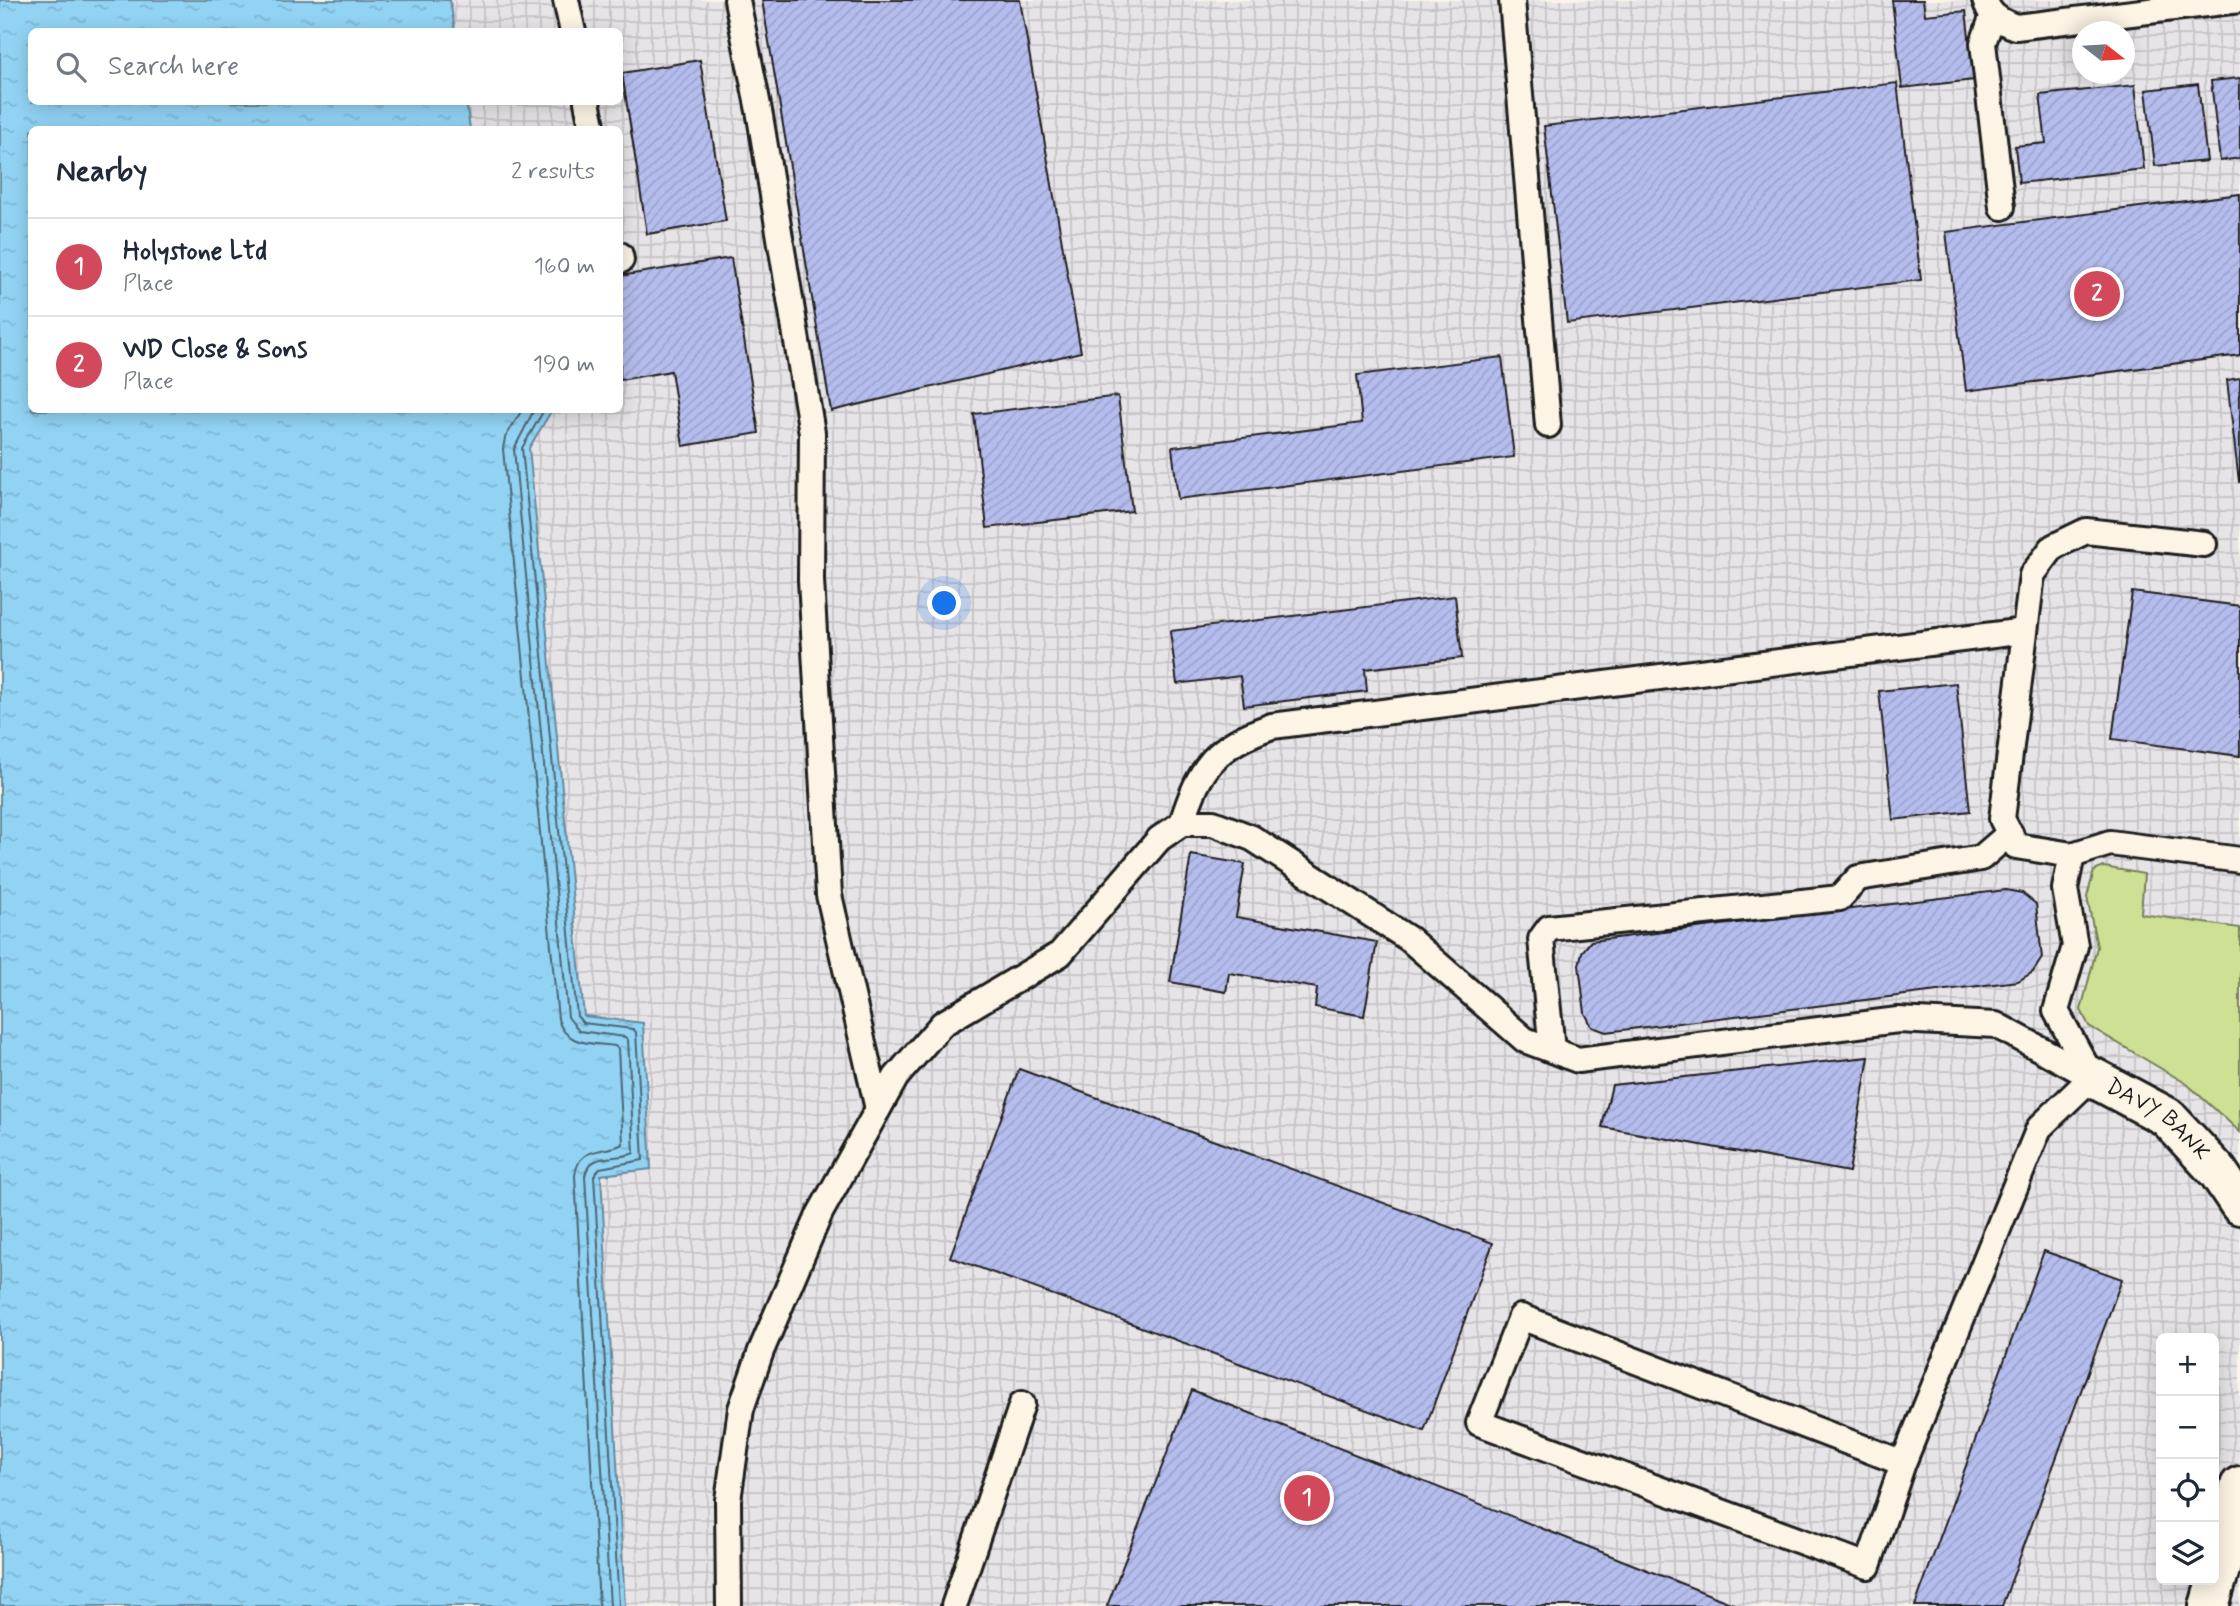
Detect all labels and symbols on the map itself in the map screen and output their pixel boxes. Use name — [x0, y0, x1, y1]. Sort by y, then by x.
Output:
north arrow — [2072, 21, 2135, 84]
pin: 2 — [2074, 268, 2120, 320]
your location — [927, 586, 961, 620]
street label: DAVY BANK — [2100, 1072, 2216, 1168]
pin: 1 — [1284, 1472, 1330, 1524]

